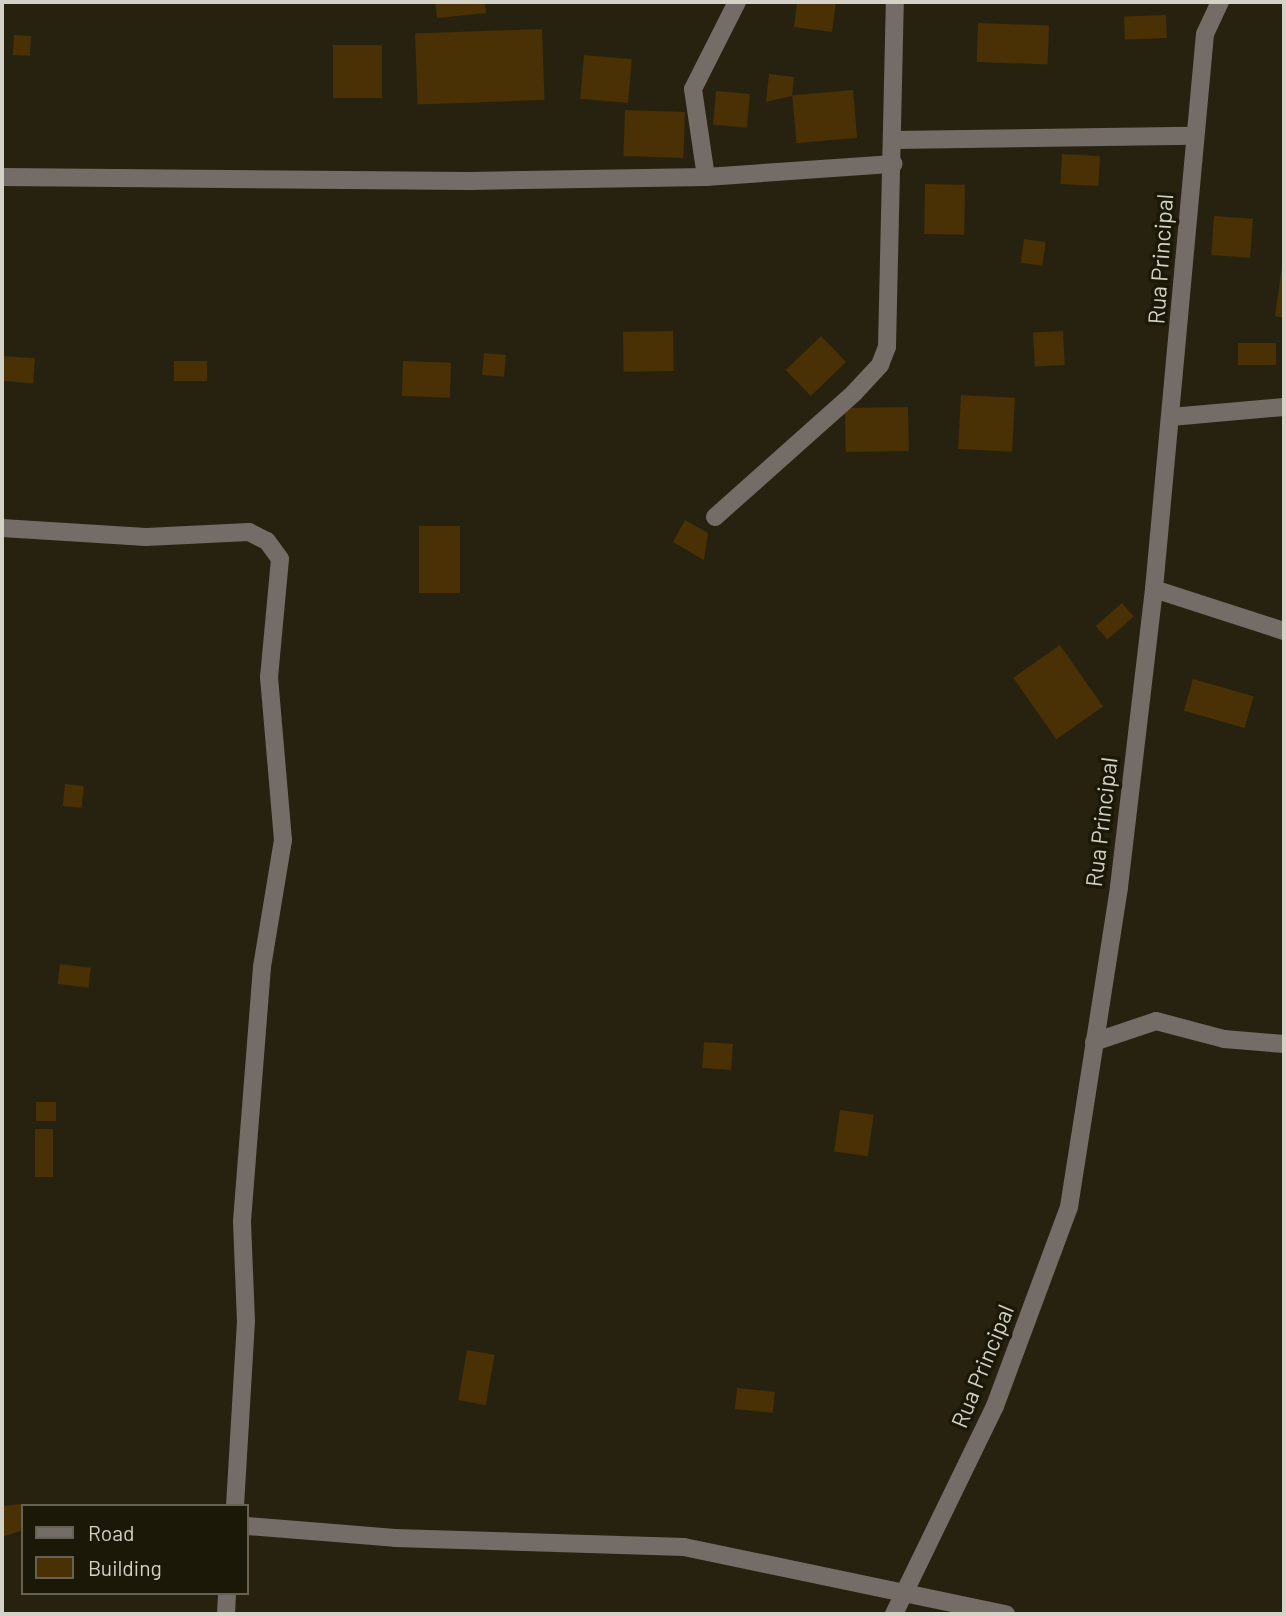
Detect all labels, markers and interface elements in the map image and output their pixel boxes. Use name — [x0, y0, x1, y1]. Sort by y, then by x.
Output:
street label: Rua Principal — [1142, 193, 1178, 325]
street label: Rua Principal — [1079, 756, 1123, 888]
street label: Rua Principal — [945, 1300, 1019, 1432]
legend — [21, 1504, 248, 1595]
text: Road — [88, 1520, 134, 1545]
text: Building — [88, 1555, 162, 1580]

